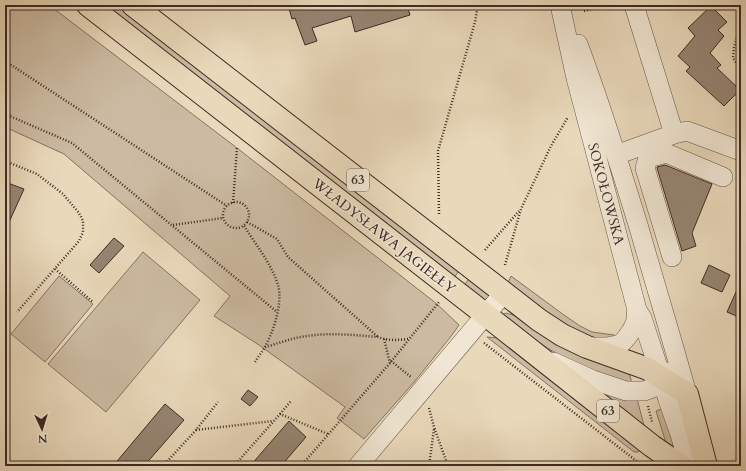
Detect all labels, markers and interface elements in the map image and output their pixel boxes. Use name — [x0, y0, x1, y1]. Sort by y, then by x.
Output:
street label: SOKOŁOWSKA — [583, 141, 629, 247]
road number: 63 — [347, 169, 369, 191]
street label: WŁADYSŁAWA JAGIEŁŁY — [308, 173, 460, 298]
road number: 63 — [597, 400, 619, 422]
north arrow — [22, 409, 62, 449]
text: N — [37, 431, 48, 446]

